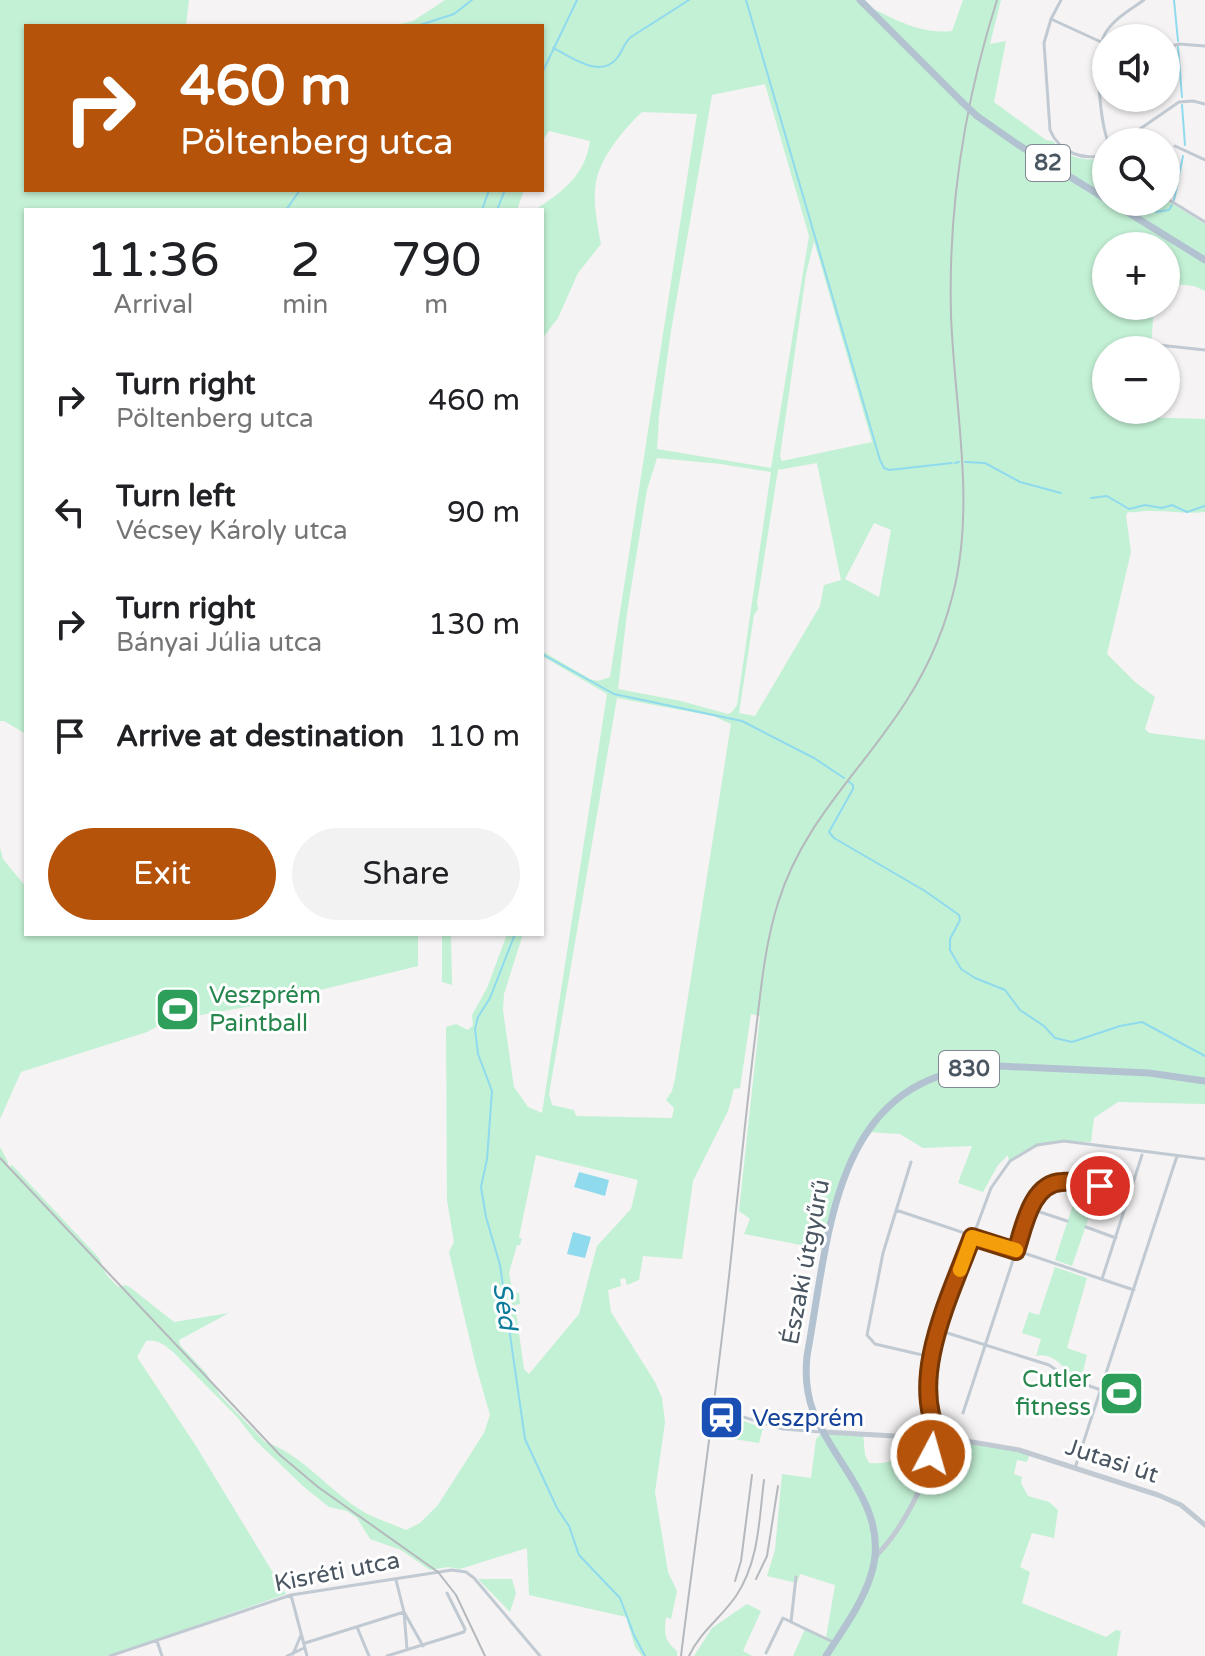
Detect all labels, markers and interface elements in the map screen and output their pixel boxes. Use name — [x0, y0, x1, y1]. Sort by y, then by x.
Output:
map controls — [1092, 24, 1180, 424]
button: sound — [1092, 24, 1180, 112]
text: 460 m — [180, 53, 351, 120]
icon: right — [48, 56, 152, 160]
text: Pöltenberg utca — [180, 121, 454, 164]
button: search — [1092, 128, 1180, 216]
road number: 82 — [1026, 145, 1070, 181]
text: 11:36 — [87, 232, 220, 290]
text: 2 — [290, 232, 320, 290]
text: 790 — [391, 232, 481, 290]
button: + — [1092, 232, 1180, 320]
text: Arrival — [113, 289, 193, 320]
text: min — [282, 289, 328, 320]
text: m — [424, 289, 448, 320]
button: − — [1092, 336, 1180, 424]
text: Turn right — [116, 366, 256, 403]
icon: right — [48, 378, 92, 422]
text: 460 m — [428, 382, 520, 419]
text: Pöltenberg utca — [116, 403, 314, 434]
text: Turn left — [116, 478, 235, 515]
icon: left — [48, 490, 92, 534]
text: 90 m — [447, 494, 520, 531]
text: Vécsey Károly utca — [116, 515, 348, 546]
text: Turn right — [116, 590, 256, 627]
icon: right — [48, 602, 92, 646]
text: 130 m — [428, 606, 520, 643]
text: Bányai Júlia utca — [116, 627, 322, 658]
icon: arrive — [48, 714, 92, 758]
text: Arrive at destination — [116, 718, 404, 755]
text: 110 m — [428, 718, 520, 755]
button: Exit — [48, 828, 276, 920]
button: Share — [292, 828, 520, 920]
place label: Veszprém Paintball — [209, 981, 321, 1038]
sports icon: Veszprém Paintball — [154, 985, 202, 1033]
road number: 830 — [939, 1051, 999, 1087]
pin — [1066, 1152, 1134, 1220]
icon: arrive — [1078, 1164, 1122, 1208]
street label: Északi útgyűrű — [775, 1177, 836, 1347]
water label: Séd — [486, 1281, 524, 1334]
place label: Cutler fitness — [1015, 1365, 1092, 1422]
sports icon: Cutler fitness — [1098, 1369, 1146, 1417]
station icon: Veszprém — [697, 1394, 745, 1442]
place label: Veszprém — [752, 1404, 864, 1433]
position arrow — [889, 1412, 973, 1496]
street label: Jutasi út — [1062, 1432, 1162, 1490]
street label: Kisréti utca — [272, 1546, 402, 1598]

